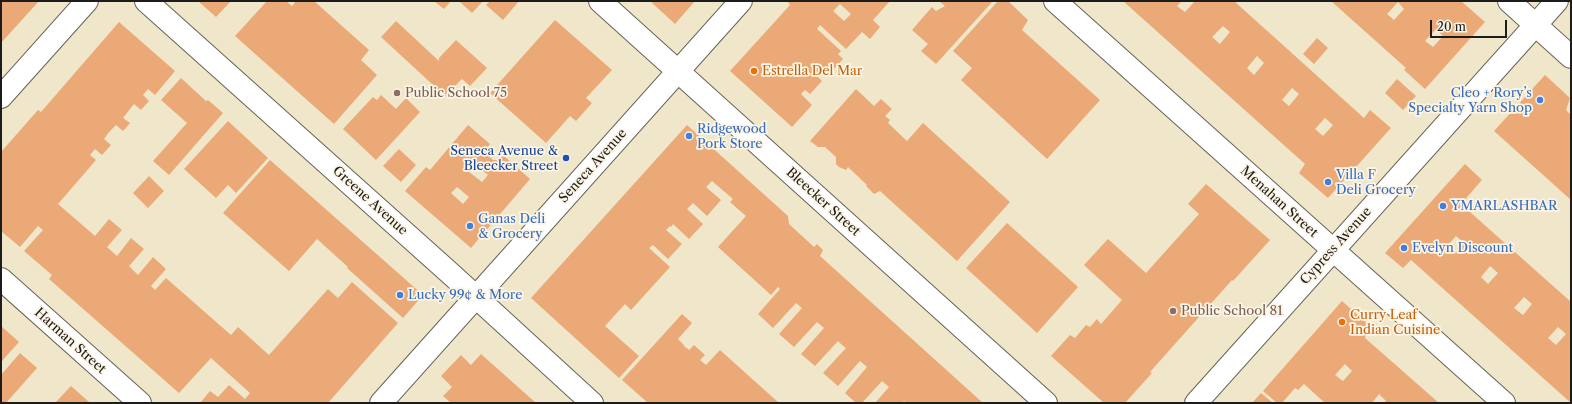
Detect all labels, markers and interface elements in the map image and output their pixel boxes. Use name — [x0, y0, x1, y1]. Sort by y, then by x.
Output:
scale bar — [1432, 12, 1509, 38]
text: 20 m — [1437, 19, 1466, 34]
place label: Estrella Del Mar — [762, 63, 862, 79]
marker: Estrella Del Mar — [749, 66, 759, 76]
place label: Public School 75 — [405, 85, 507, 101]
place label: Cleo + Rory’s Specialty Yarn Shop — [1408, 85, 1532, 116]
marker: Public School 75 — [392, 88, 402, 98]
marker: Cleo + Rory’s Specialty Yarn Shop — [1535, 95, 1545, 105]
place label: Ridgewood Pork Store — [697, 121, 767, 152]
street label: Seneca Avenue — [556, 126, 630, 206]
marker: Ridgewood Pork Store — [684, 131, 694, 141]
place label: Seneca Avenue & Bleecker Street — [450, 143, 558, 174]
marker: Seneca Avenue & Bleecker Street — [561, 153, 571, 163]
street label: Greene Avenue — [329, 163, 411, 239]
street label: Menahan Street — [1237, 163, 1321, 241]
street label: Bleecker Street — [783, 165, 863, 239]
place label: Villa F Deli Grocery — [1336, 167, 1416, 198]
marker: Villa F Deli Grocery — [1323, 177, 1333, 187]
place label: YMARLASHBAR — [1451, 198, 1557, 214]
marker: YMARLASHBAR — [1438, 201, 1448, 211]
street label: Cypress Avenue — [1297, 204, 1375, 288]
place label: Ganas Deli & Grocery — [478, 211, 545, 242]
marker: Ganas Deli & Grocery — [465, 221, 475, 231]
place label: Evelyn Discount — [1412, 240, 1513, 256]
marker: Evelyn Discount — [1399, 243, 1409, 253]
place label: Lucky 99¢ & More — [408, 287, 522, 303]
marker: Lucky 99¢ & More — [395, 290, 405, 300]
place label: Public School 81 — [1181, 303, 1283, 319]
street label: Harman Street — [31, 305, 109, 377]
marker: Public School 81 — [1168, 306, 1178, 316]
place label: Curry Leaf Indian Cuisine — [1350, 307, 1440, 338]
marker: Curry Leaf Indian Cuisine — [1337, 317, 1347, 327]

